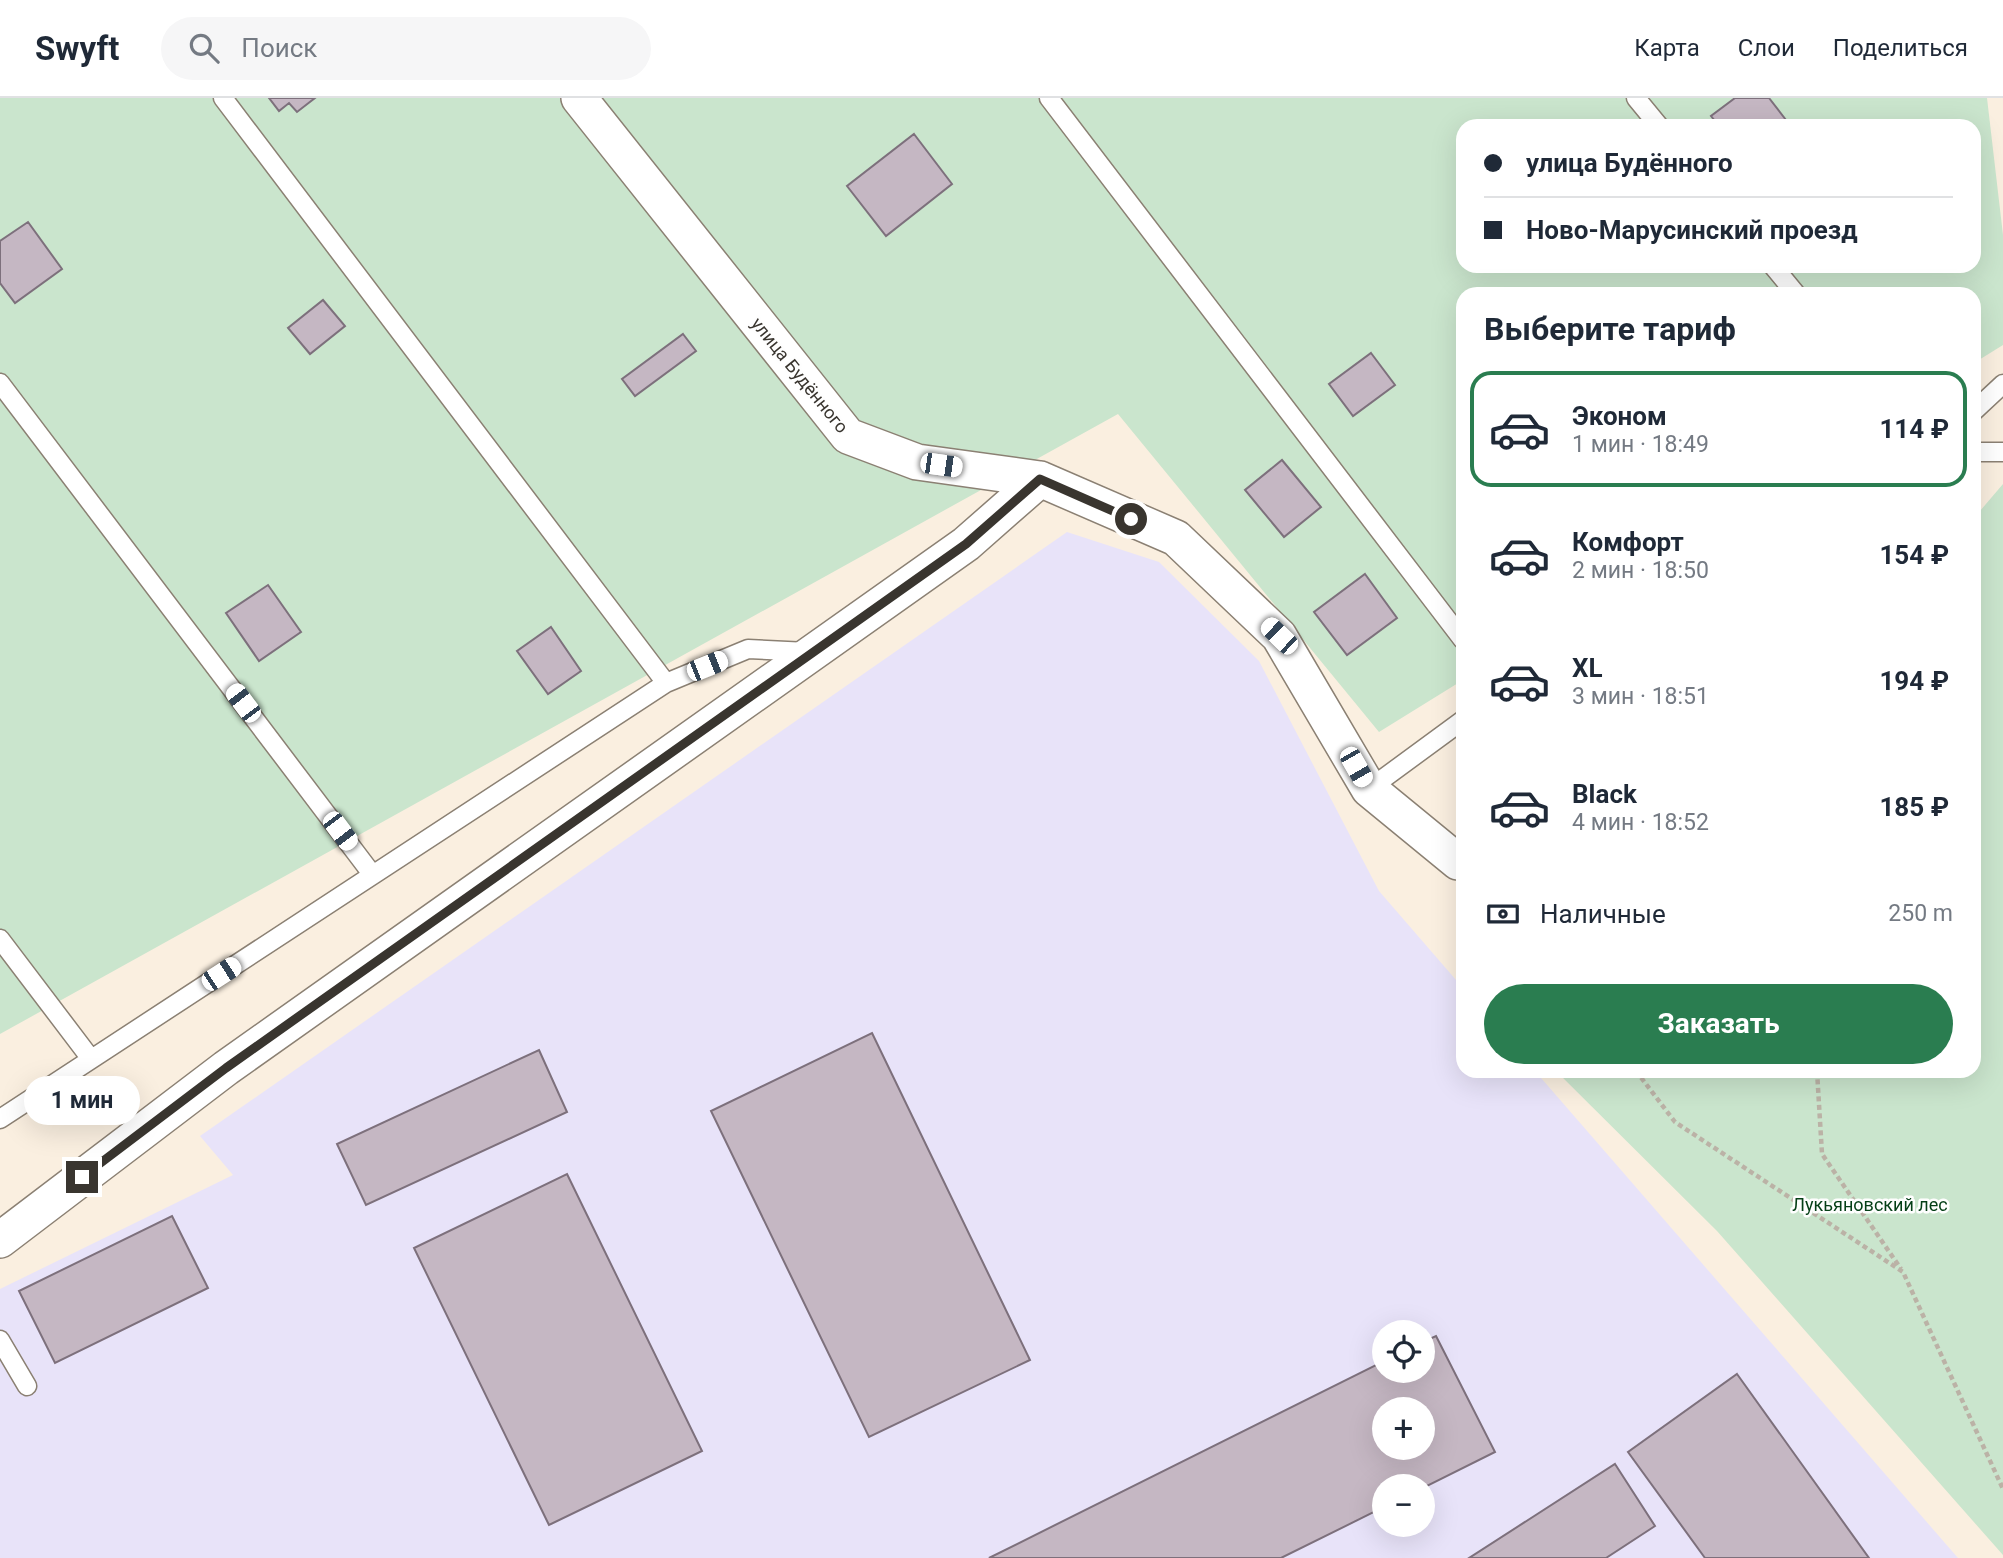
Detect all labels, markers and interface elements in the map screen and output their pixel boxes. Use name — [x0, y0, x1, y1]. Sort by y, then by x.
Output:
search box — [161, 17, 651, 80]
text: Swyft — [35, 29, 119, 68]
icon: search — [185, 29, 223, 67]
text: Поиск — [241, 33, 317, 63]
text: Карта — [1634, 34, 1700, 62]
text: Слои — [1738, 34, 1795, 62]
text: Поделиться — [1833, 34, 1968, 62]
text: улица Будённого — [1526, 148, 1733, 178]
text: Ново-Марусинский проезд — [1526, 215, 1858, 245]
text: Выберите тариф — [1484, 310, 1736, 348]
street label: улица Будённого — [747, 313, 853, 437]
icon: car — [1488, 398, 1551, 461]
text: Эконом — [1572, 401, 1667, 431]
text: 114 ₽ — [1879, 414, 1949, 444]
text: 1 мин · 18:49 — [1572, 431, 1709, 458]
car — [919, 452, 964, 478]
route start — [1115, 503, 1147, 535]
icon: car — [1488, 524, 1551, 587]
text: Комфорт — [1572, 527, 1684, 557]
text: 154 ₽ — [1879, 540, 1949, 570]
text: 2 мин · 18:50 — [1572, 557, 1709, 584]
car — [1257, 614, 1302, 658]
car — [684, 648, 731, 684]
icon: car — [1488, 650, 1551, 713]
text: XL — [1572, 653, 1603, 683]
text: 194 ₽ — [1879, 666, 1949, 696]
car — [222, 680, 265, 726]
text: 3 мин · 18:51 — [1572, 683, 1709, 710]
car — [1337, 744, 1376, 790]
icon: car — [1488, 776, 1551, 839]
text: Black — [1572, 779, 1637, 809]
text: 185 ₽ — [1879, 792, 1949, 822]
car — [319, 808, 362, 854]
text: 4 мин · 18:52 — [1572, 809, 1709, 836]
icon: cash — [1484, 895, 1522, 933]
text: Наличные — [1540, 899, 1666, 929]
text: 250 m — [1888, 900, 1953, 927]
car — [198, 954, 245, 994]
button: Заказать — [1484, 984, 1953, 1064]
callout: 1 мин — [24, 1076, 140, 1124]
text: 1 мин — [51, 1087, 113, 1114]
route end — [66, 1161, 98, 1193]
park label: Лукьяновский лес — [1792, 1194, 1948, 1215]
map controls — [1372, 1320, 1435, 1537]
button: locate — [1372, 1320, 1435, 1383]
button: + — [1372, 1397, 1435, 1460]
button: − — [1372, 1474, 1435, 1537]

